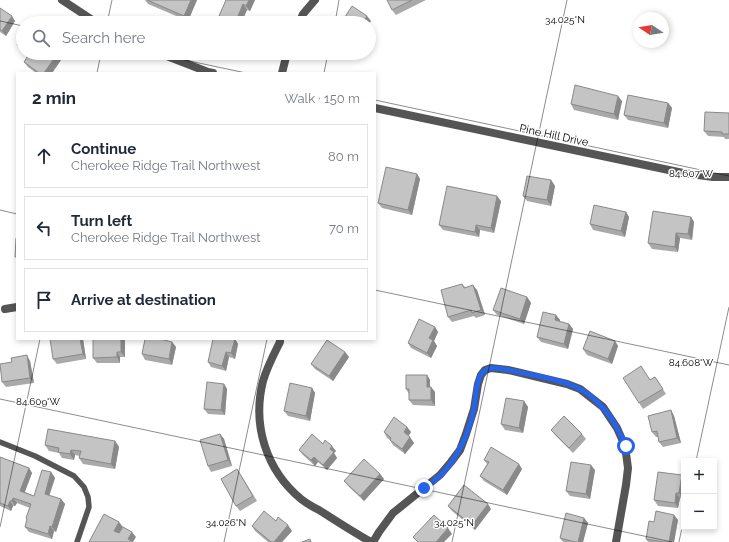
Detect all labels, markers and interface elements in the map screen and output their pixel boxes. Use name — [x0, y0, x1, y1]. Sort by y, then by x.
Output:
north arrow — [633, 12, 669, 48]
text: 34.025°N — [545, 14, 585, 25]
search box — [16, 16, 376, 60]
icon: search — [30, 27, 52, 49]
text: Search here — [62, 29, 145, 47]
text: 2 min — [32, 88, 76, 108]
text: Walk · 150 m — [285, 91, 360, 106]
street label: Pine Hill Drive — [518, 122, 590, 149]
text: Continue — [71, 140, 136, 158]
icon: ahead — [33, 145, 55, 167]
text: 80 m — [328, 149, 359, 164]
text: Cherokee Ridge Trail Northwest — [71, 158, 261, 173]
text: 84.607°W — [669, 168, 713, 179]
text: Turn left — [71, 212, 132, 230]
icon: left — [33, 217, 55, 239]
text: 70 m — [329, 221, 359, 236]
text: Cherokee Ridge Trail Northwest — [71, 230, 261, 245]
icon: arrive — [33, 289, 55, 311]
text: Arrive at destination — [71, 291, 216, 309]
text: 84.608°W — [669, 357, 714, 368]
text: 84.609°W — [16, 396, 61, 407]
route start — [617, 437, 635, 455]
map controls — [681, 458, 717, 530]
button: + — [681, 458, 717, 494]
route end — [415, 479, 433, 497]
button: − — [681, 494, 717, 530]
text: 34.026°N — [206, 517, 246, 528]
text: 34.025°N — [434, 517, 474, 528]

